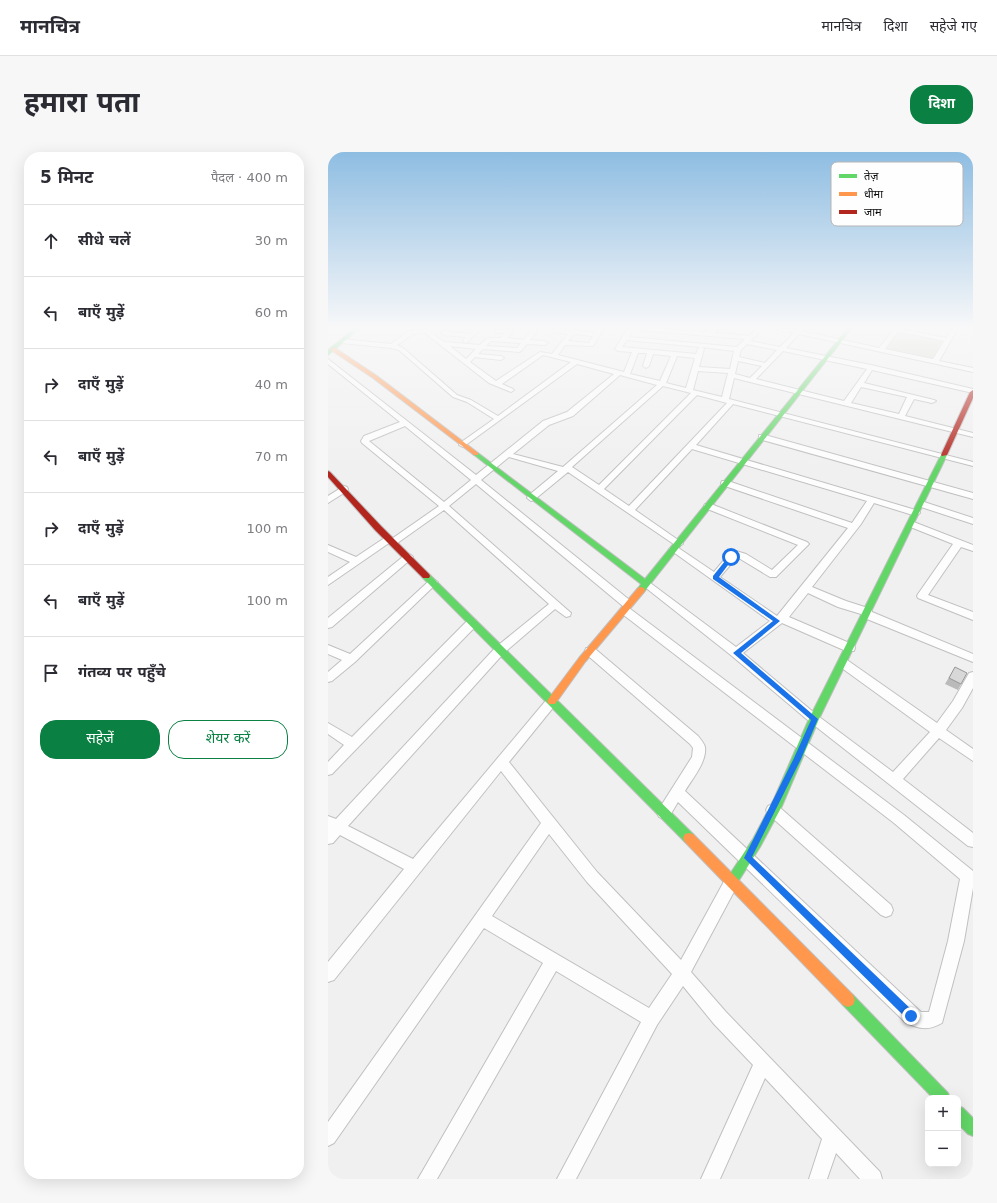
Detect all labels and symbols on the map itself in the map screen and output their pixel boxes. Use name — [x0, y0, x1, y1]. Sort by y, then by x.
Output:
legend — [831, 162, 963, 226]
text: तेज़ — [864, 170, 879, 183]
text: धीमा — [864, 188, 883, 201]
text: जाम — [864, 206, 882, 219]
route start — [722, 548, 740, 566]
route end — [902, 1007, 920, 1025]

